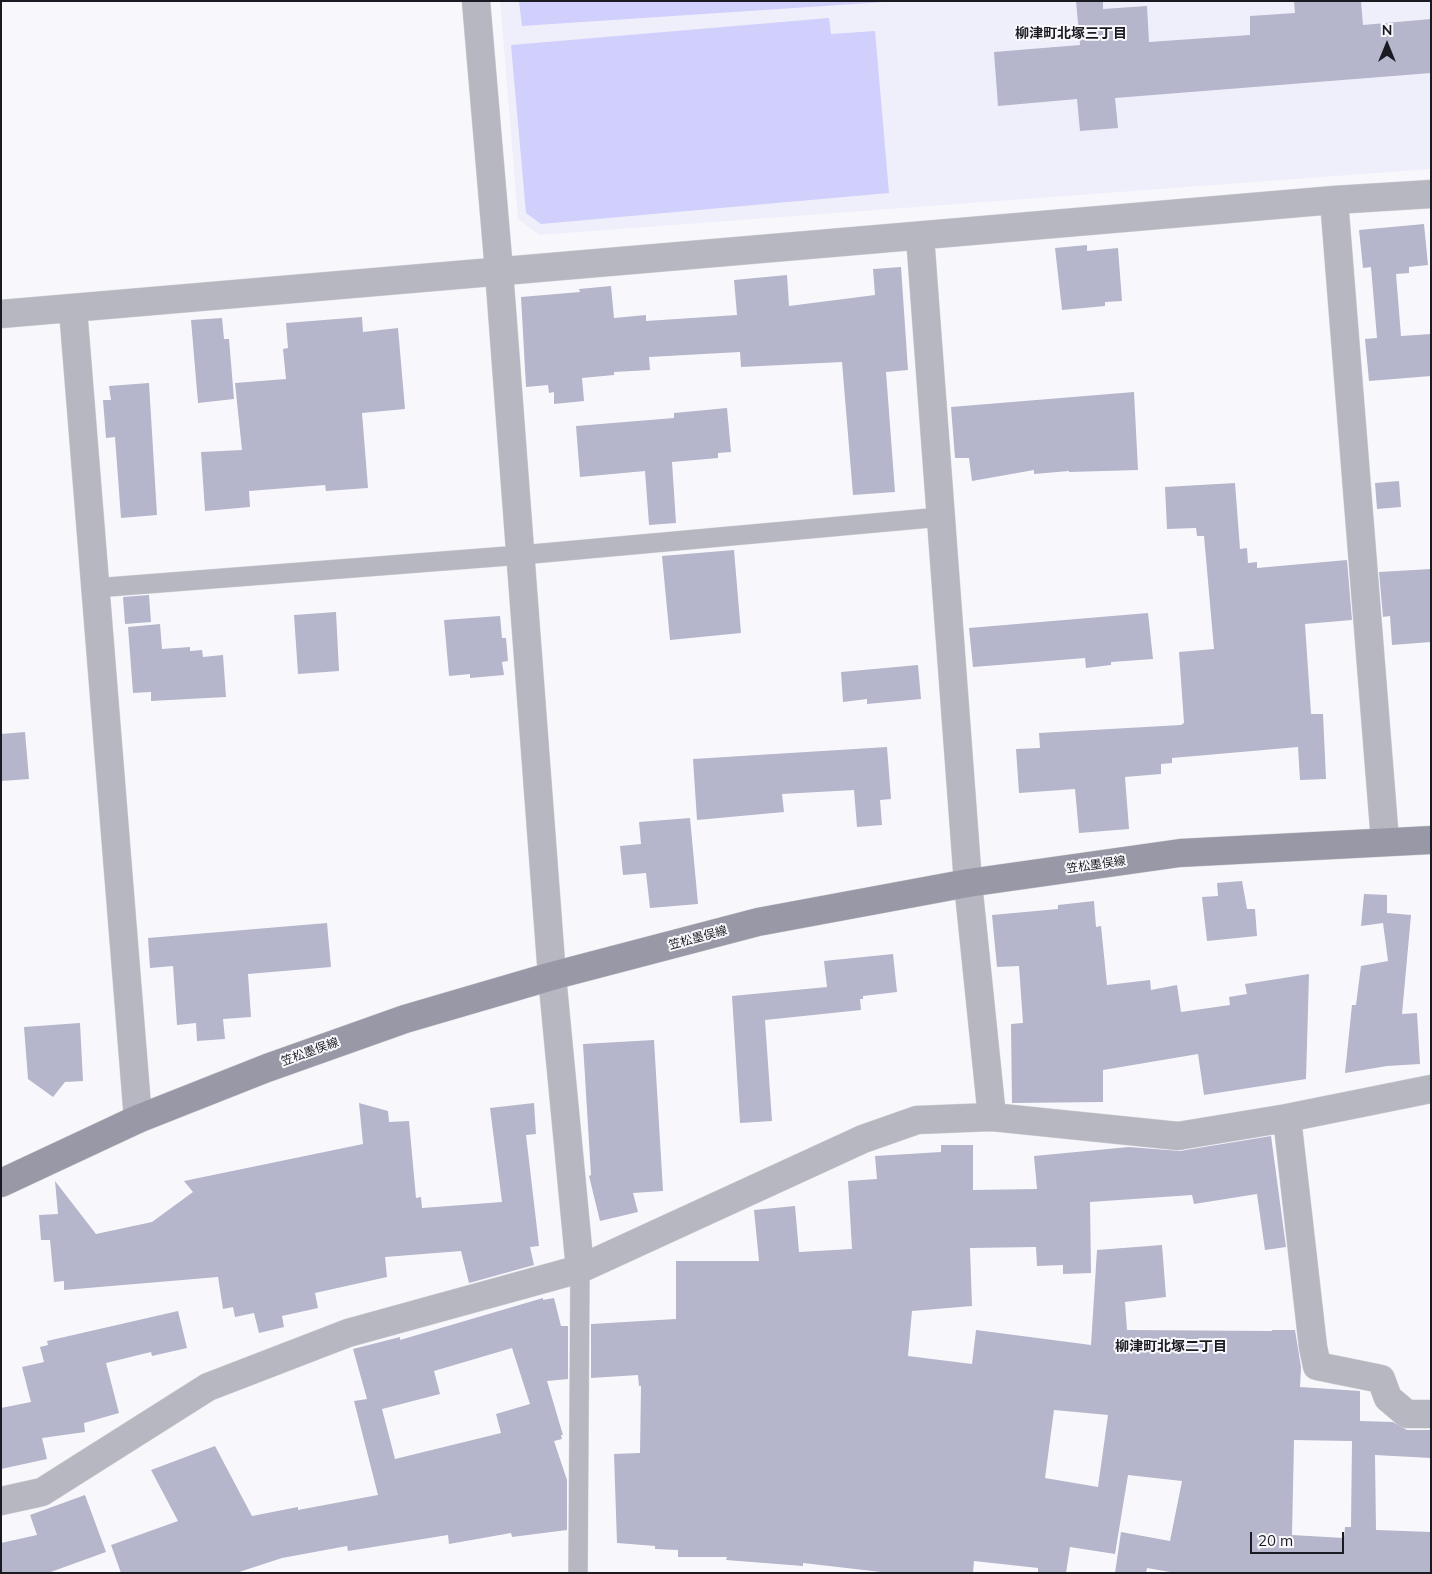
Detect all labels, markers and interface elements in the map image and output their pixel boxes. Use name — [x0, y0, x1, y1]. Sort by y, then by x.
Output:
north arrow — [1362, 20, 1412, 70]
text: N — [1382, 21, 1392, 39]
district label: 柳津町北塚三丁目 — [1015, 26, 1127, 42]
street label: 笠松墨俣線 — [1065, 854, 1127, 876]
street label: 笠松墨俣線 — [667, 923, 729, 953]
street label: 笠松墨俣線 — [279, 1035, 341, 1069]
district label: 柳津町北塚二丁目 — [1115, 1339, 1227, 1355]
scale bar — [1252, 1522, 1346, 1554]
text: 20 m — [1258, 1531, 1293, 1550]

